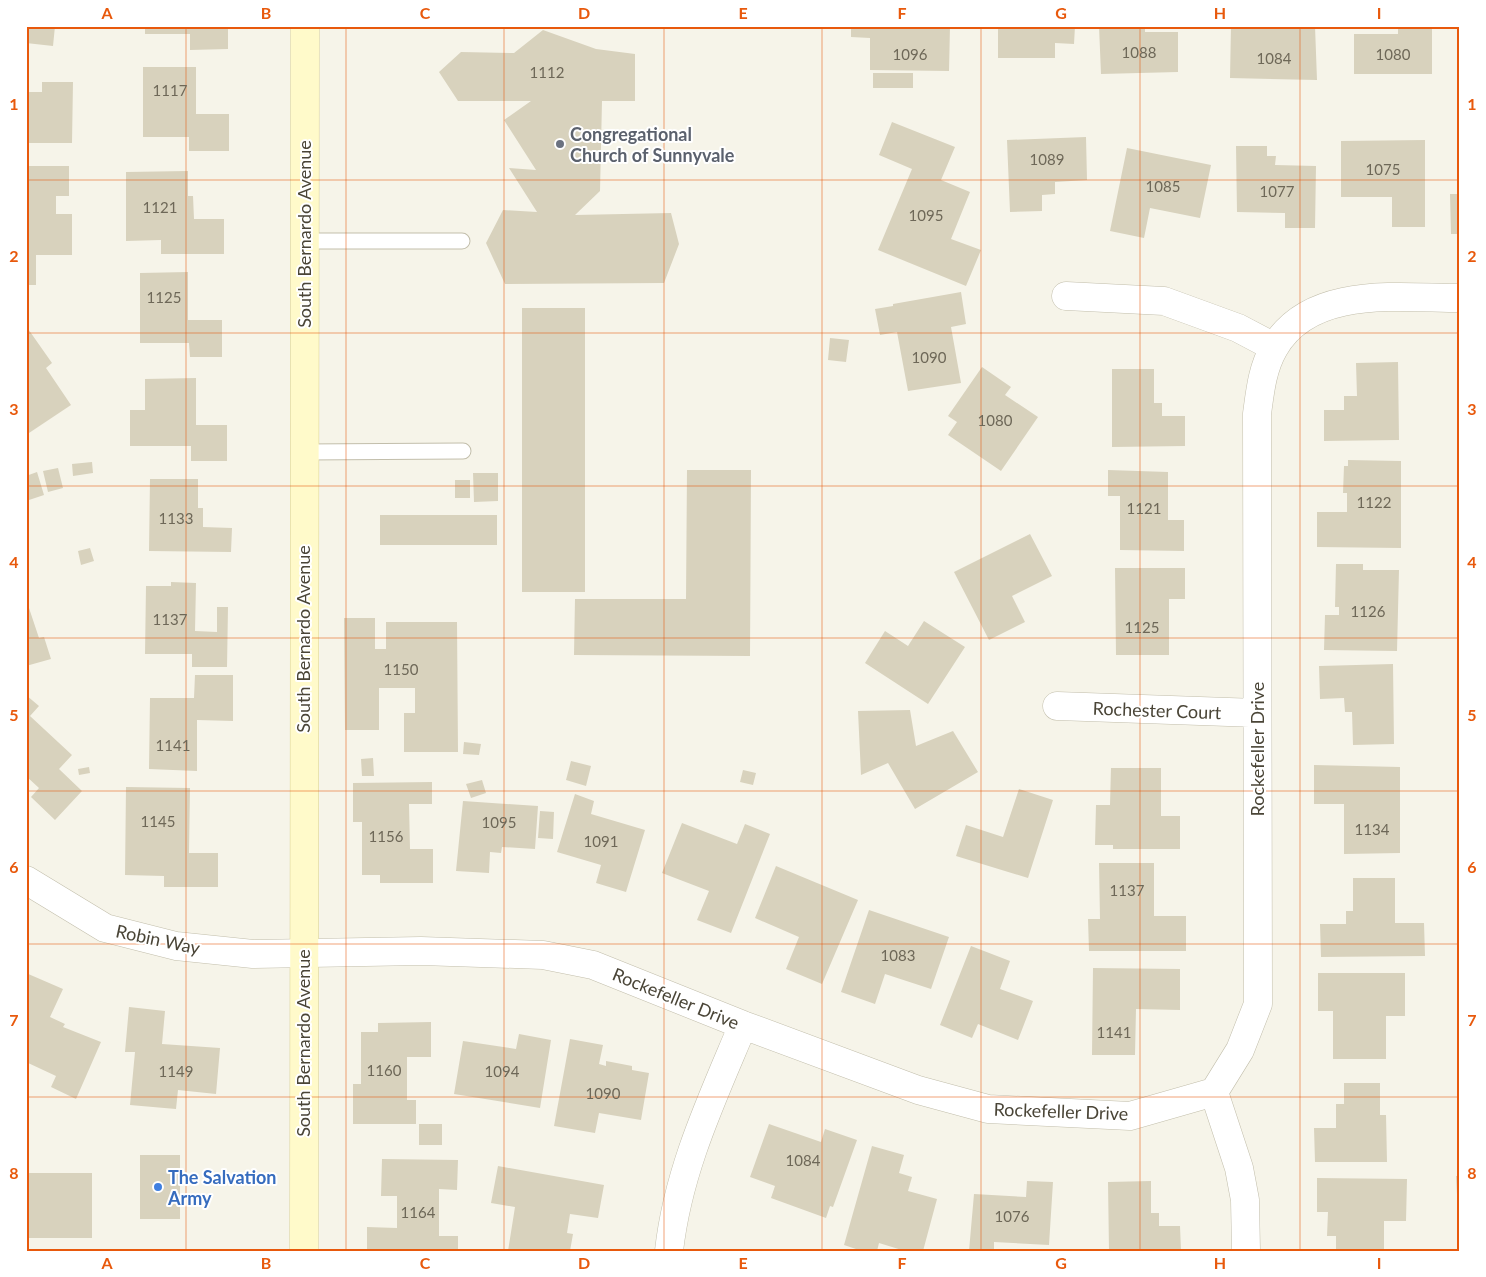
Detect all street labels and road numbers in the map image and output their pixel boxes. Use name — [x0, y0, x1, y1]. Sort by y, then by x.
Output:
street label: South Bernardo Avenue — [293, 140, 315, 328]
street label: South Bernardo Avenue — [292, 545, 314, 733]
street label: Rockefeller Drive — [1246, 682, 1268, 816]
street label: Rochester Court — [1092, 697, 1222, 723]
street label: Robin Way — [114, 919, 203, 959]
street label: South Bernardo Avenue — [292, 949, 314, 1137]
street label: Rockefeller Drive — [609, 963, 743, 1033]
street label: Rockefeller Drive — [993, 1098, 1129, 1124]

